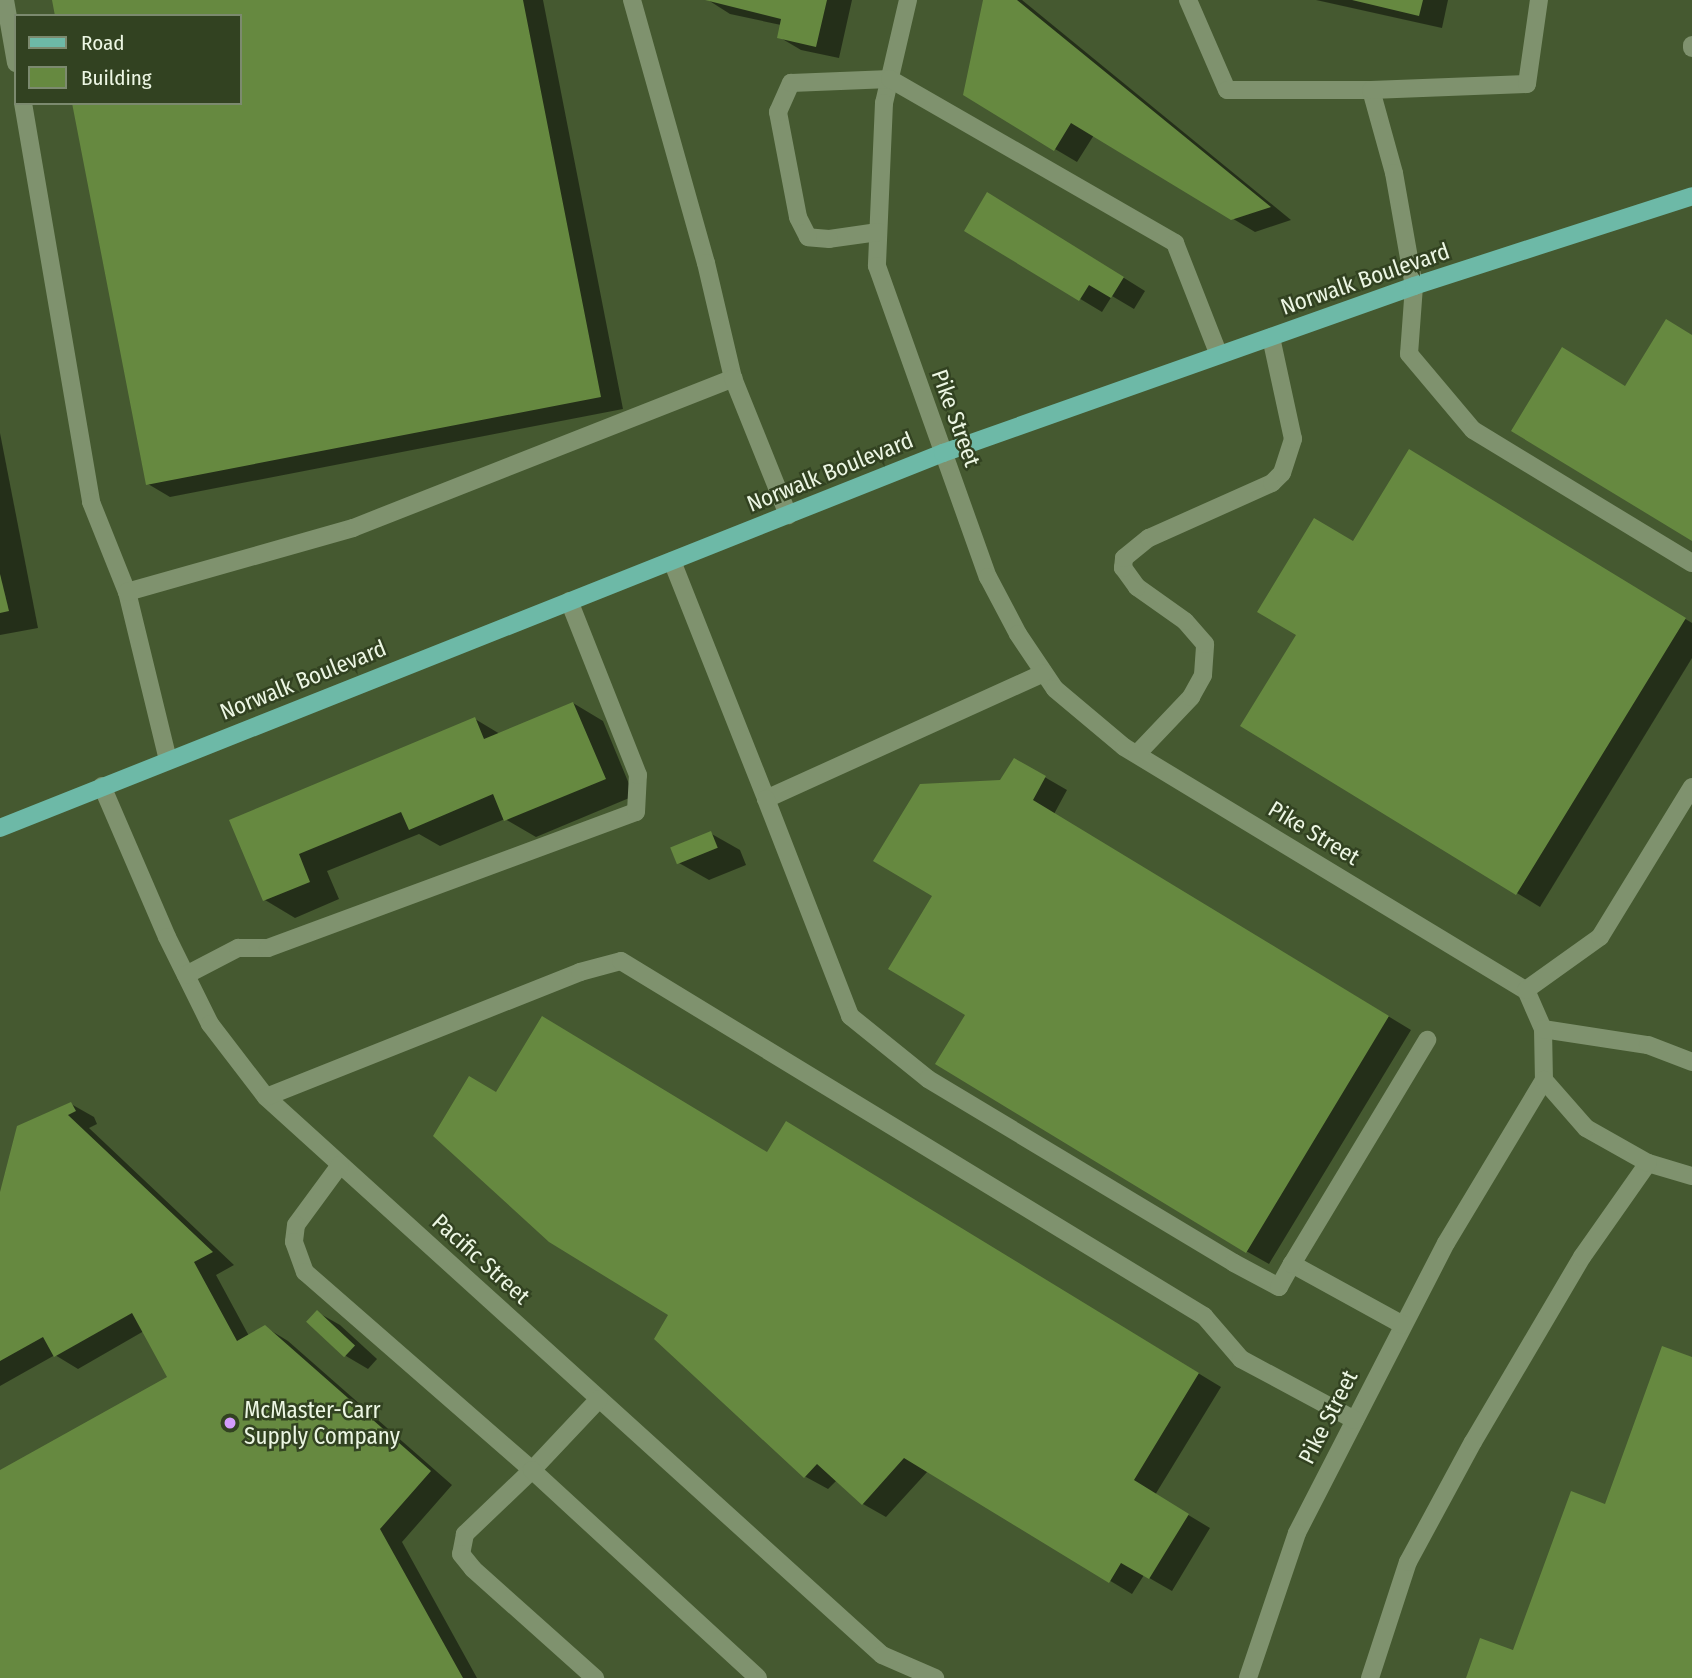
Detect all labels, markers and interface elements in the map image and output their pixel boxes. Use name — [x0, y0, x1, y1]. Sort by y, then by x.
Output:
legend — [14, 14, 242, 105]
text: Road — [81, 30, 125, 56]
text: Building — [81, 65, 152, 91]
street label: Norwalk Boulevard — [1277, 237, 1453, 321]
street label: Pike Street — [926, 366, 986, 470]
street label: Norwalk Boulevard — [743, 426, 917, 518]
street label: Norwalk Boulevard — [216, 634, 390, 726]
street label: Pike Street — [1263, 795, 1365, 871]
street label: Pacific Street — [427, 1208, 535, 1310]
street label: Pike Street — [1293, 1365, 1363, 1469]
place label: McMaster-Carr Supply Company — [244, 1396, 400, 1450]
marker: McMaster-Carr Supply Company — [222, 1415, 238, 1431]

